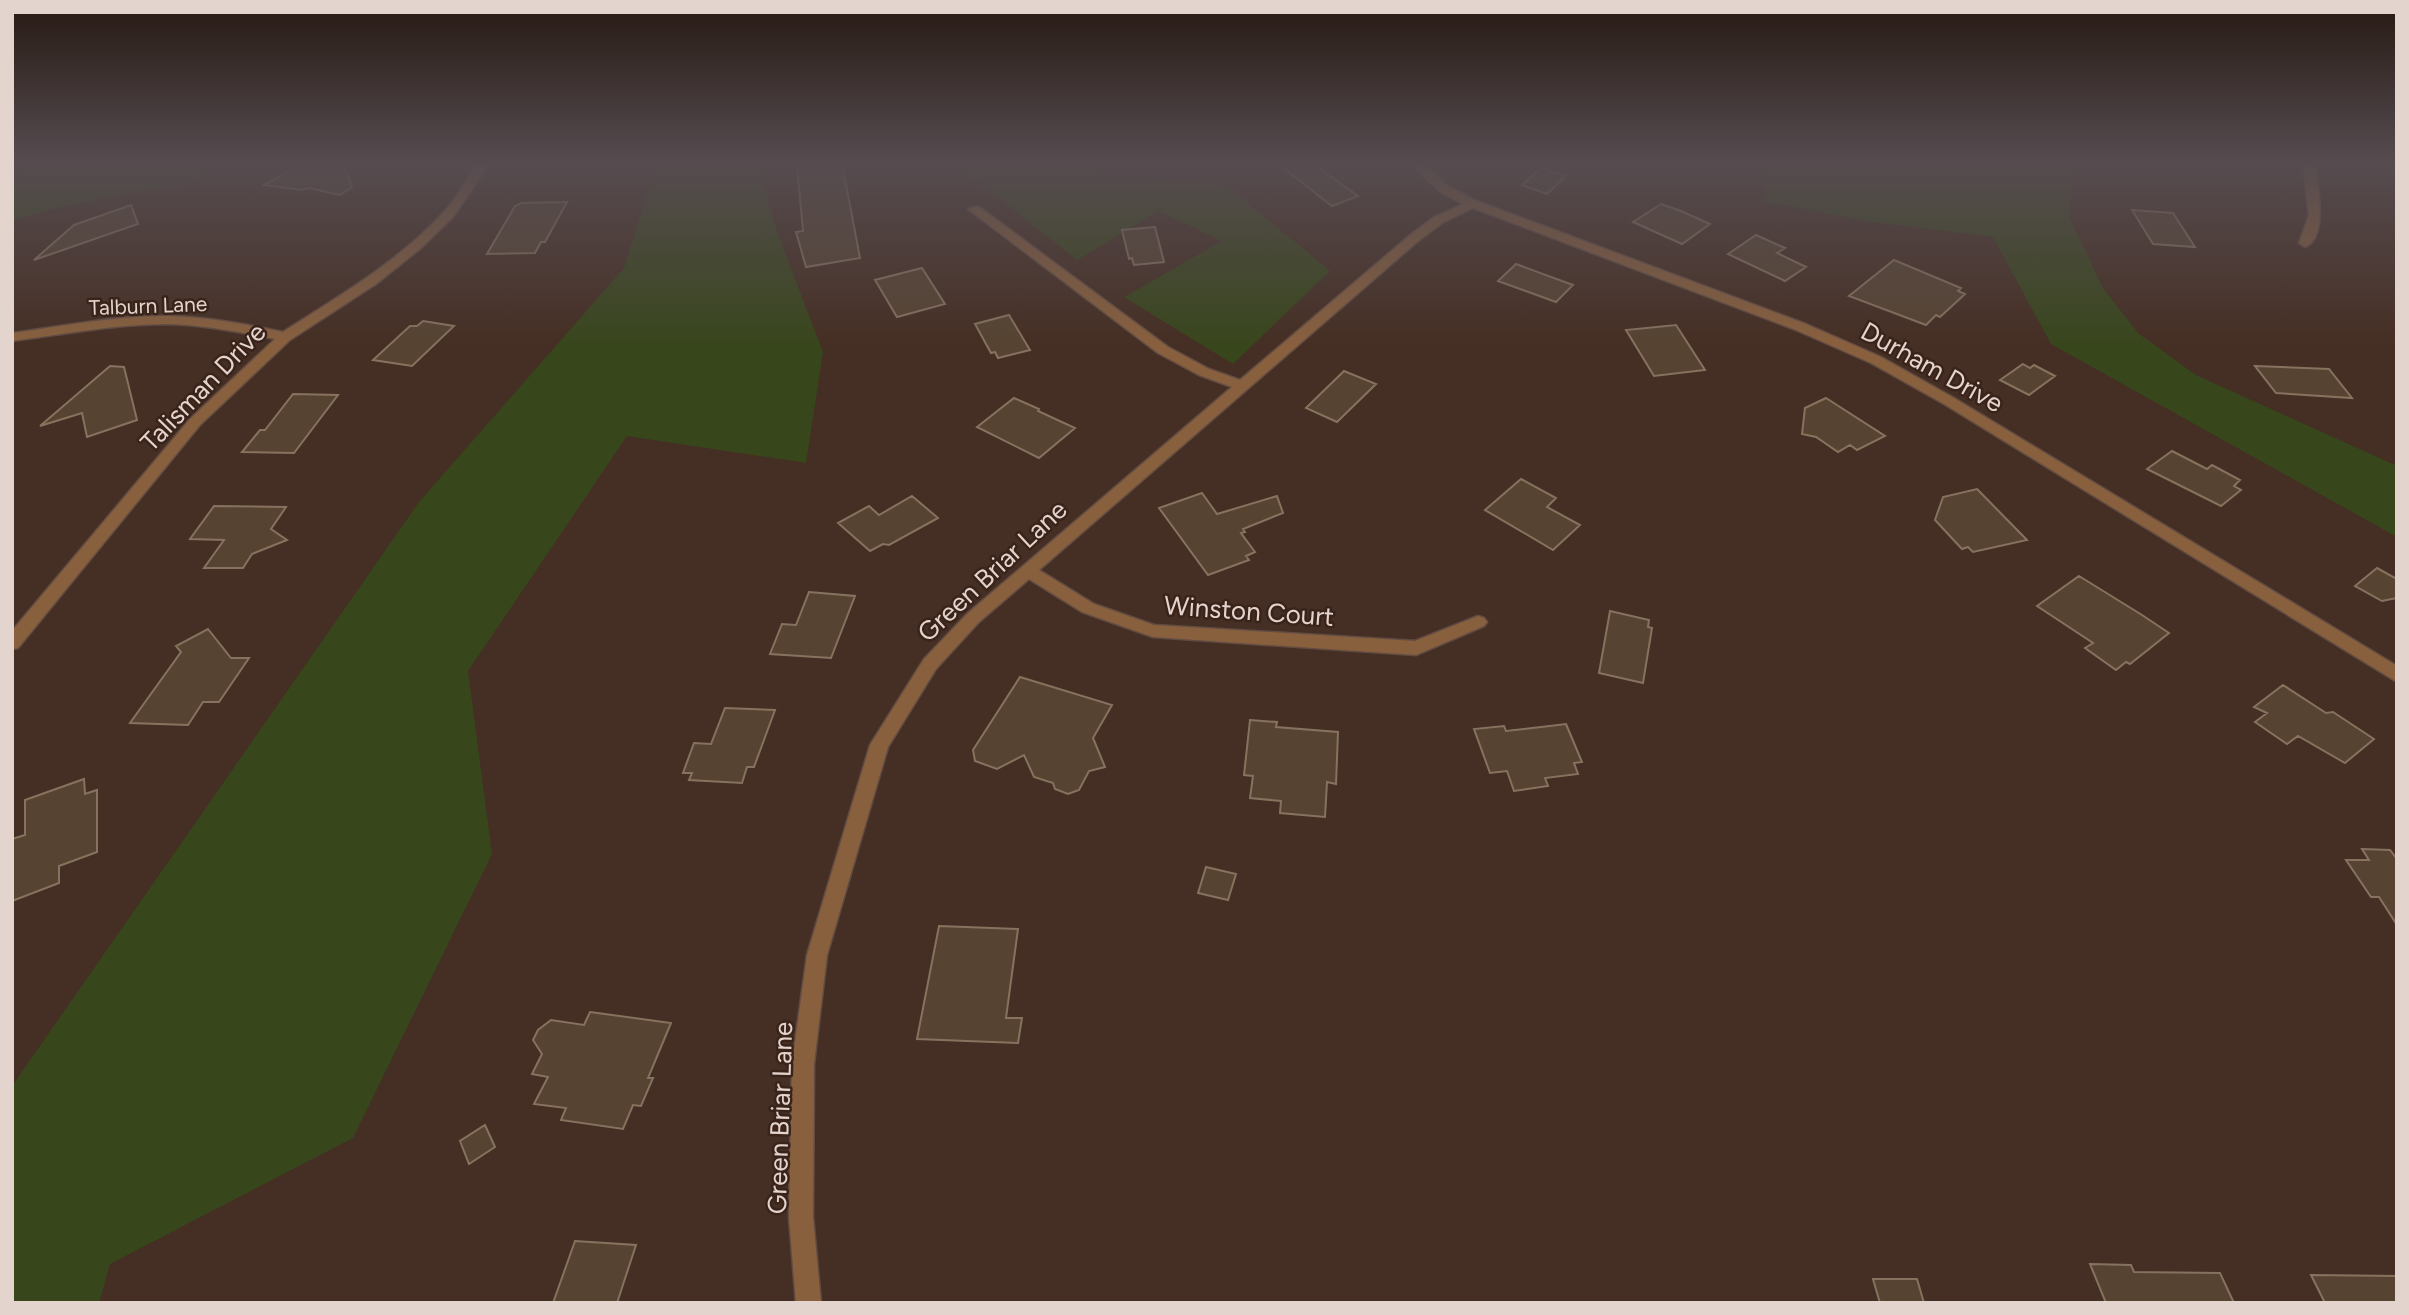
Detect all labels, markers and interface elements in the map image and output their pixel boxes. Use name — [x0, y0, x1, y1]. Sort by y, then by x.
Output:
street label: Talburn Lane — [88, 291, 208, 320]
street label: Durham Drive — [1855, 315, 2009, 419]
street label: Talisman Drive — [134, 316, 272, 458]
street label: Green Briar Lane — [911, 494, 1073, 648]
street label: Winston Court — [1163, 589, 1335, 633]
street label: Green Briar Lane — [761, 1021, 799, 1215]

